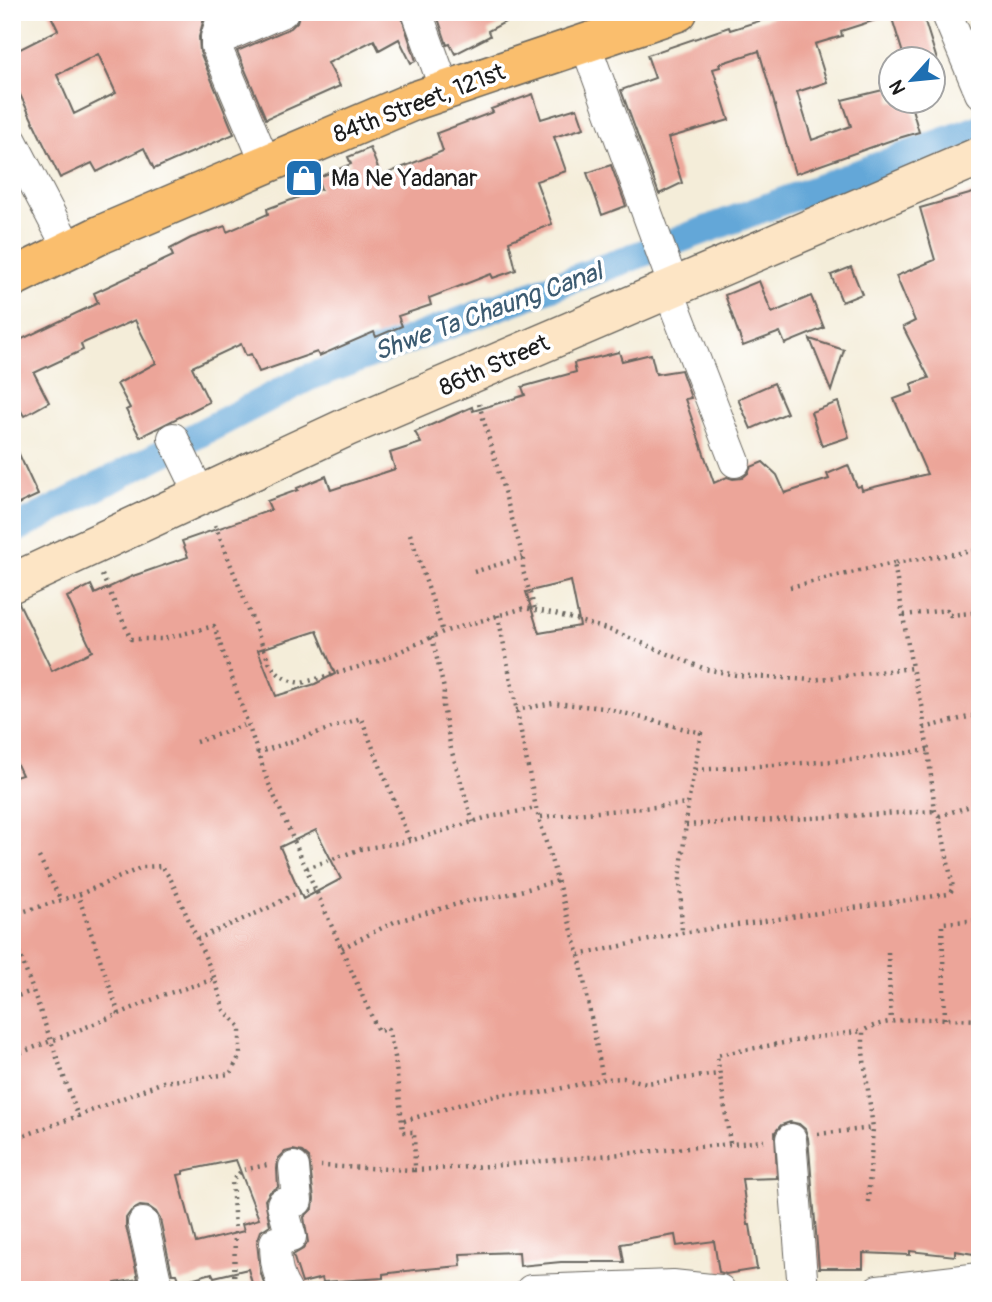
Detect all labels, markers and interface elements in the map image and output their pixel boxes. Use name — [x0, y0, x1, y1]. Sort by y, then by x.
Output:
north arrow — [876, 46, 946, 116]
street label: 84th Street, 121st — [329, 57, 509, 149]
text: N — [884, 76, 911, 98]
shop icon: Ma Ne Yadanar — [283, 157, 325, 199]
place label: Ma Ne Yadanar — [331, 164, 478, 193]
water label: Shwe Ta Chaung Canal — [370, 255, 610, 368]
street label: 86th Street — [435, 328, 554, 403]

